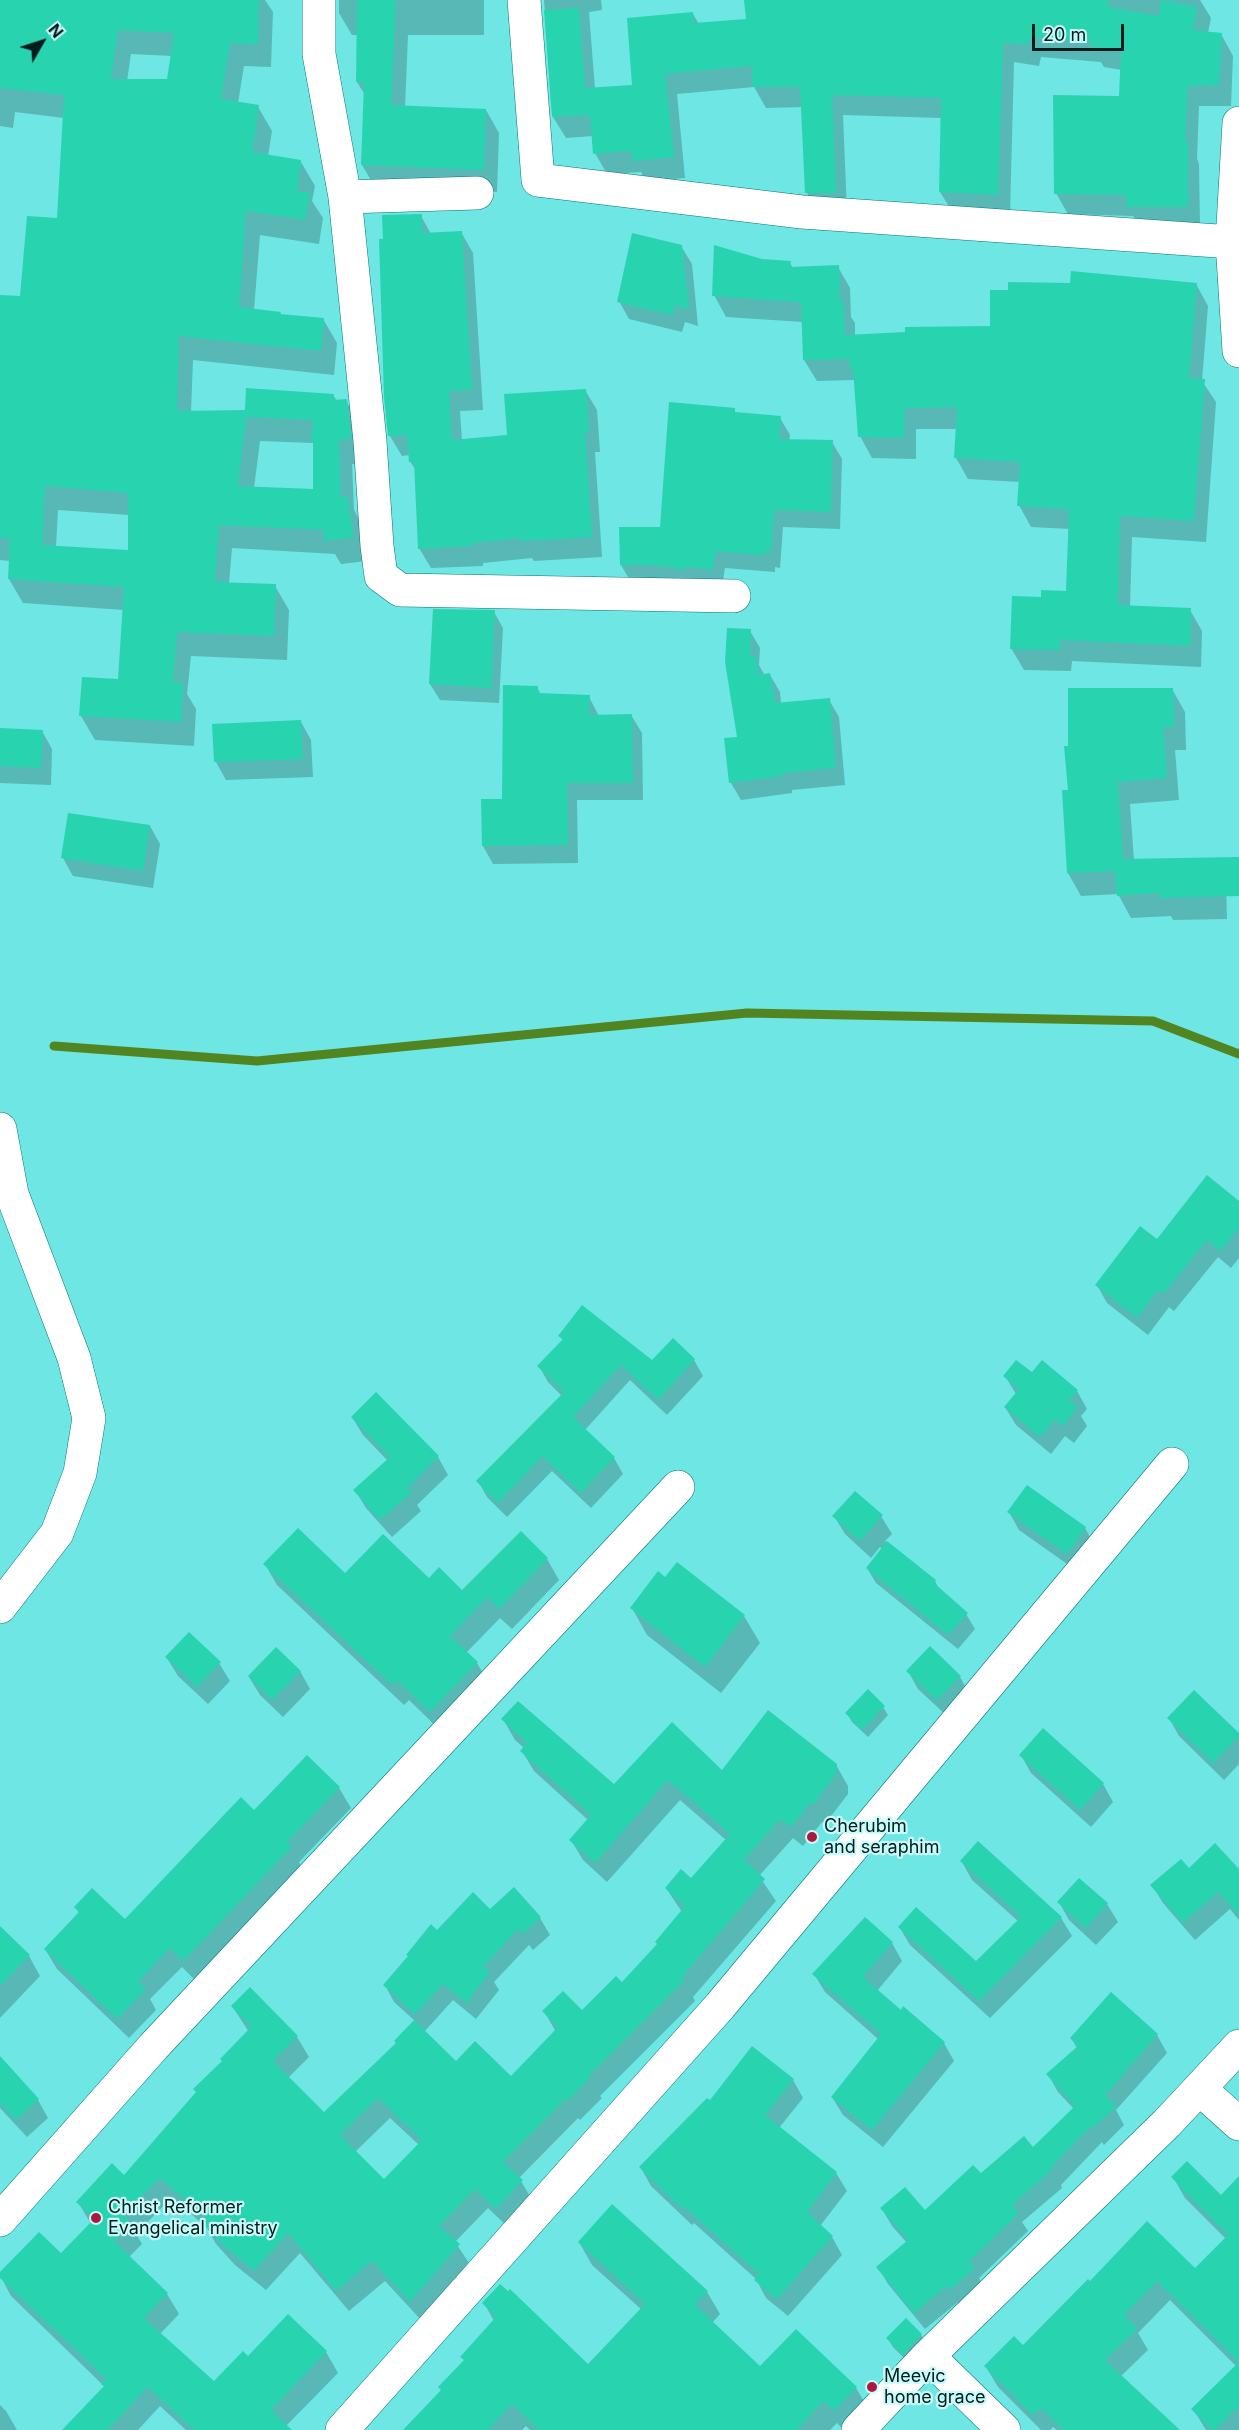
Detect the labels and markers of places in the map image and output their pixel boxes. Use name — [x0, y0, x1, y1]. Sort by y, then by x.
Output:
place label: Cherubim and seraphim — [824, 1816, 939, 1858]
marker: Cherubim and seraphim — [805, 1830, 819, 1844]
place label: Christ Reformer Evangelical ministry — [108, 2197, 278, 2240]
marker: Christ Reformer Evangelical ministry — [89, 2211, 103, 2225]
place label: Meevic home grace — [884, 2366, 985, 2408]
marker: Meevic home grace — [865, 2380, 879, 2394]

